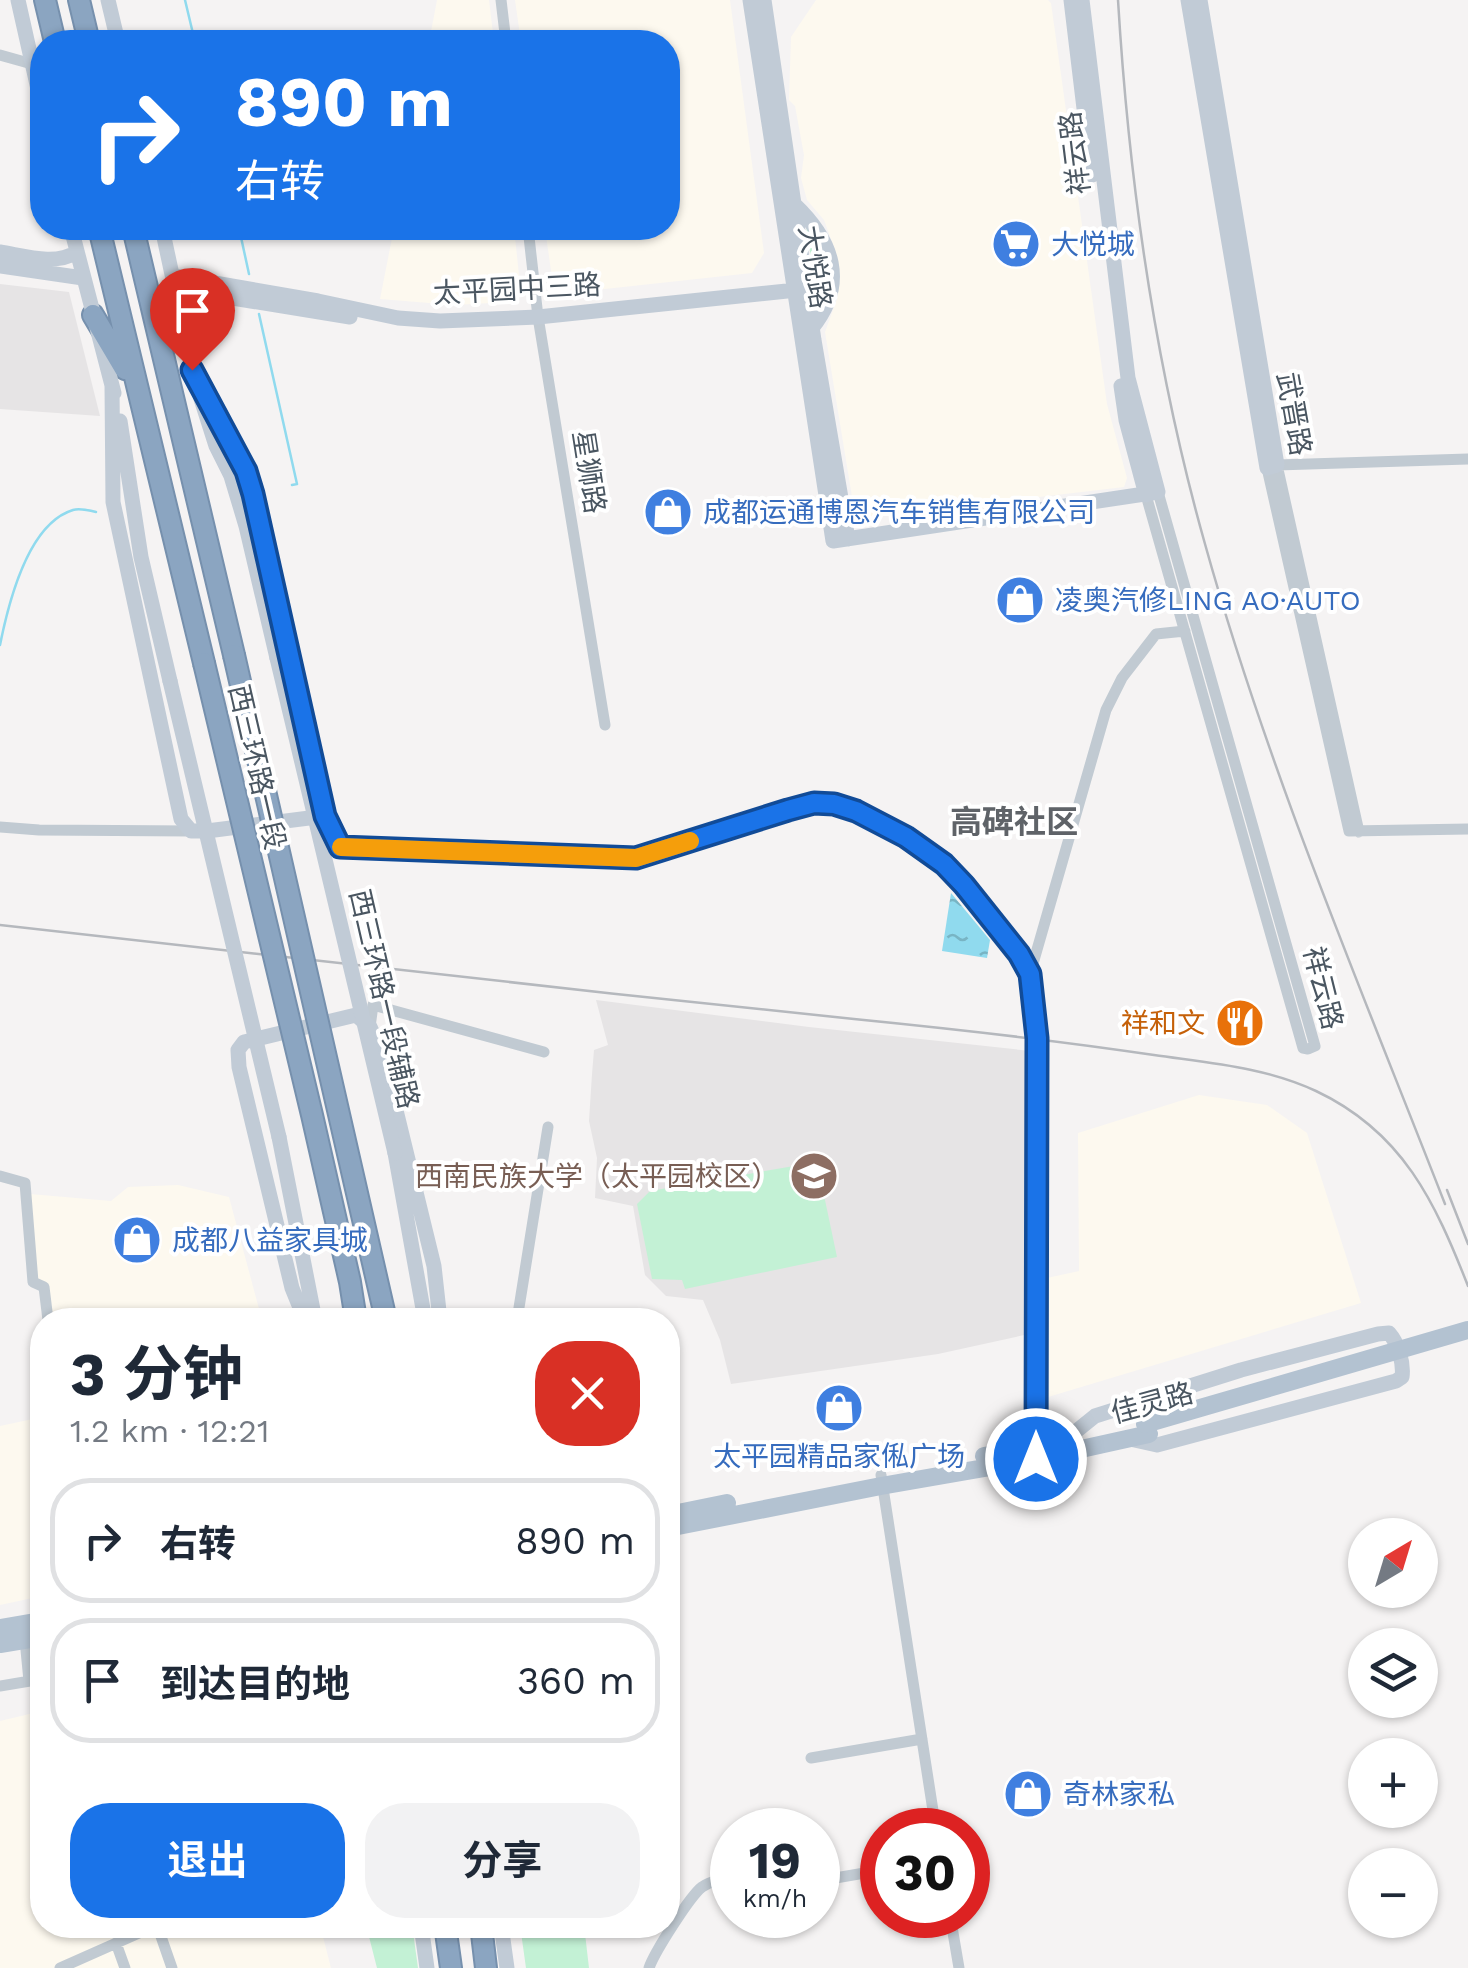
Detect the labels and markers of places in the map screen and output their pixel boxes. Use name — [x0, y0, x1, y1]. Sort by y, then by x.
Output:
supermarket icon: 大悦城 — [990, 218, 1042, 270]
place label: 大悦城 — [1051, 228, 1135, 261]
pin — [150, 268, 235, 371]
shop icon: 成都运通博恩汽车销售有限公司 — [642, 486, 694, 538]
place label: 成都运通博恩汽车销售有限公司 — [703, 496, 1095, 529]
shop icon: 凌奥汽修LING AO·AUTO — [994, 574, 1046, 626]
place label: 凌奥汽修LING AO·AUTO — [1055, 584, 1361, 617]
restaurant icon: 祥和文 — [1214, 997, 1266, 1049]
place label: 祥和文 — [1121, 1007, 1205, 1040]
school or university icon: 西南民族大学（太平园校区） — [788, 1150, 840, 1202]
place label: 西南民族大学（太平园校区） — [415, 1160, 779, 1193]
shop icon: 成都八益家具城 — [111, 1214, 163, 1266]
place label: 成都八益家具城 — [172, 1224, 368, 1257]
shop icon: 太平园精品家俬广场 — [813, 1382, 865, 1434]
place label: 太平园精品家俬广场 — [713, 1440, 965, 1473]
shop icon: 奇林家私 — [1002, 1768, 1054, 1820]
place label: 奇林家私 — [1063, 1778, 1175, 1811]

